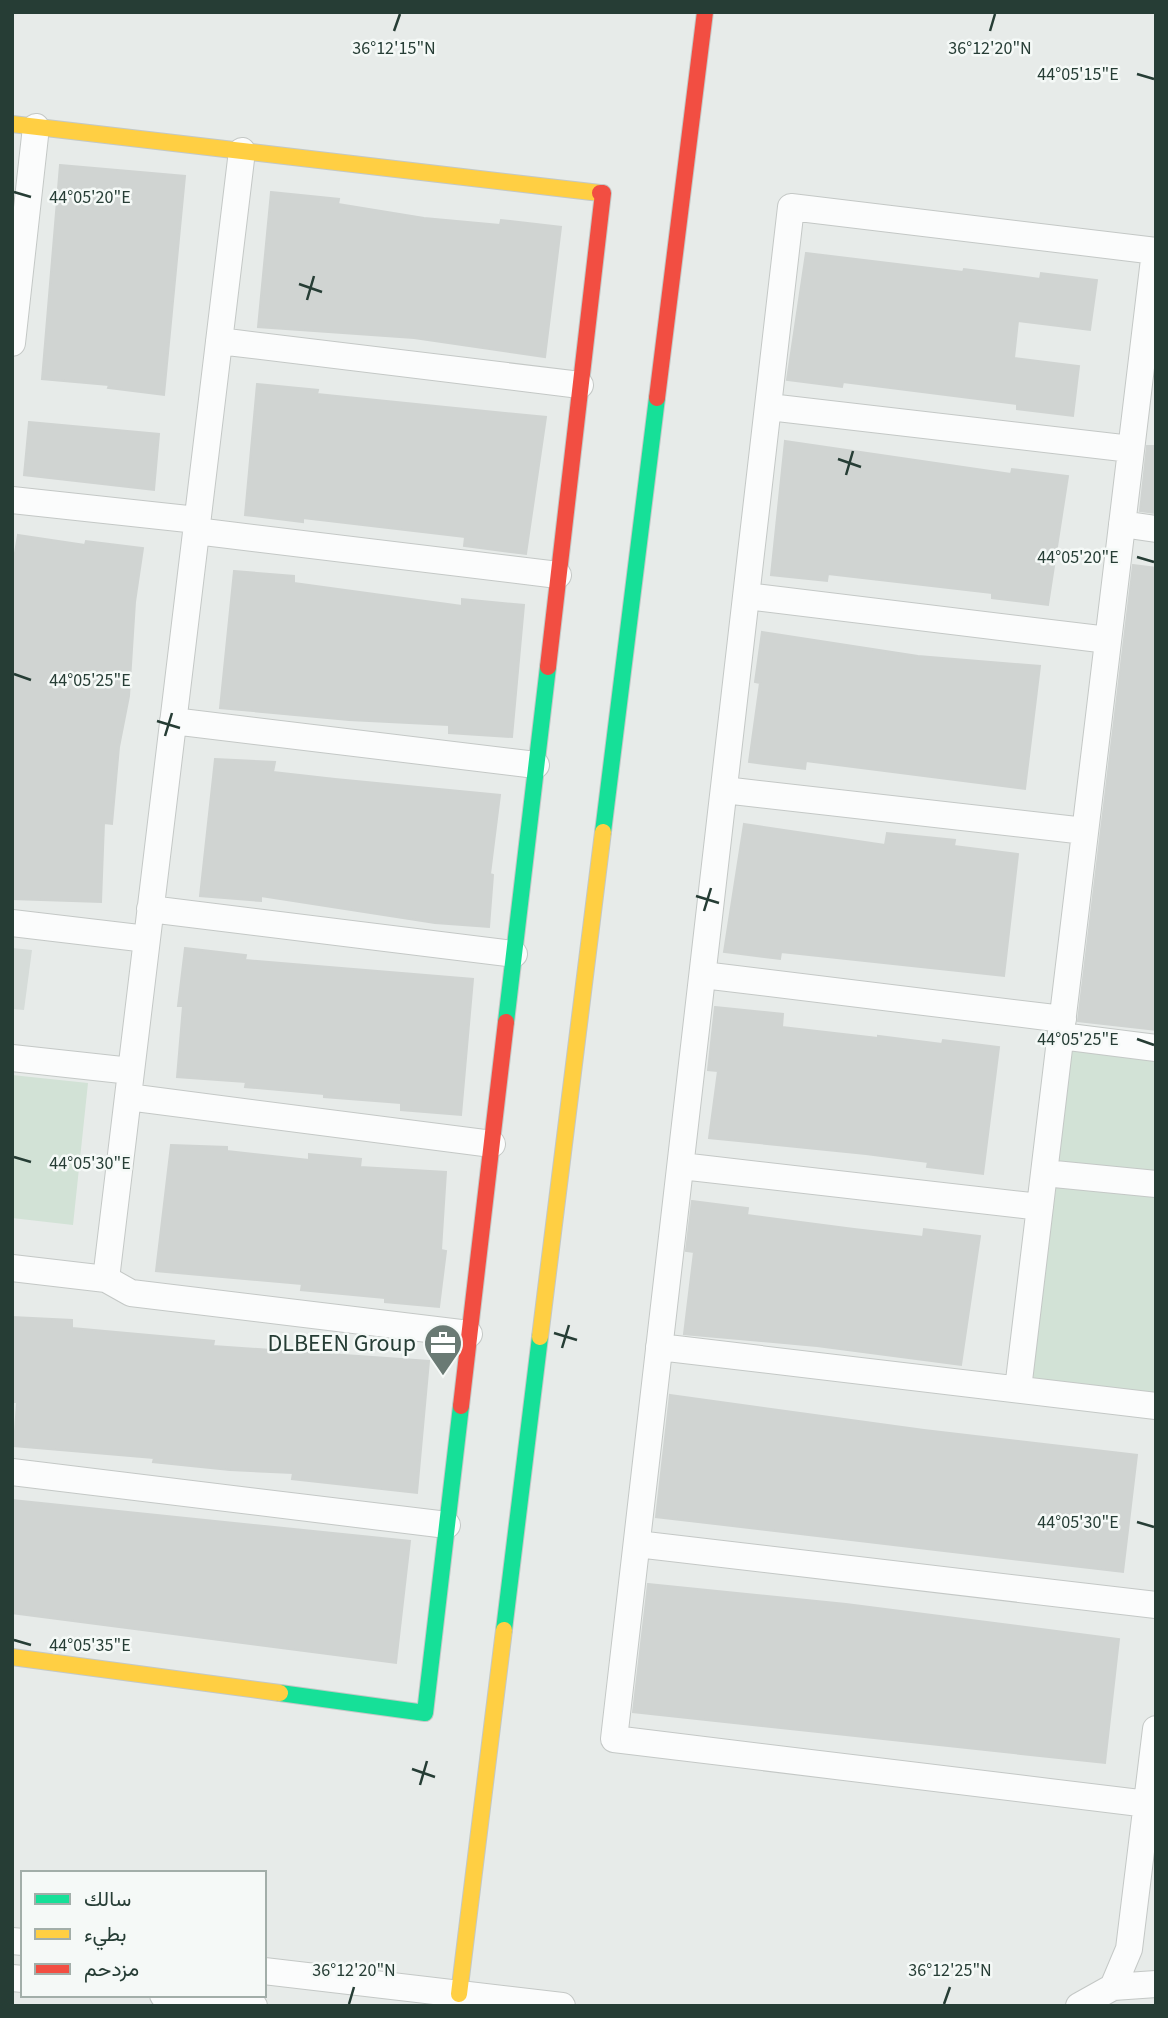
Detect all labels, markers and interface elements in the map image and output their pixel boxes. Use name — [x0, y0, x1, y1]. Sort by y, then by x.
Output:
text: 36°12'15"N — [352, 36, 436, 61]
text: 36°12'20"N — [948, 36, 1032, 61]
text: 44°05'15"E — [1037, 62, 1119, 87]
text: 44°05'20"E — [49, 185, 131, 210]
text: 44°05'20"E — [1037, 545, 1119, 570]
text: 44°05'25"E — [49, 668, 131, 693]
text: 44°05'25"E — [1037, 1027, 1119, 1052]
text: 44°05'30"E — [49, 1151, 131, 1176]
office icon: DLBEEN Group — [422, 1322, 464, 1377]
place label: DLBEEN Group — [268, 1326, 416, 1361]
text: 44°05'30"E — [1037, 1510, 1119, 1535]
text: 44°05'35"E — [49, 1633, 131, 1658]
legend — [21, 1871, 266, 1997]
text: سالك — [84, 1884, 131, 1914]
text: بطيء — [84, 1919, 127, 1951]
text: مزدحم — [84, 1954, 139, 1984]
text: 36°12'20"N — [312, 1958, 396, 1983]
text: 36°12'25"N — [908, 1958, 992, 1983]

